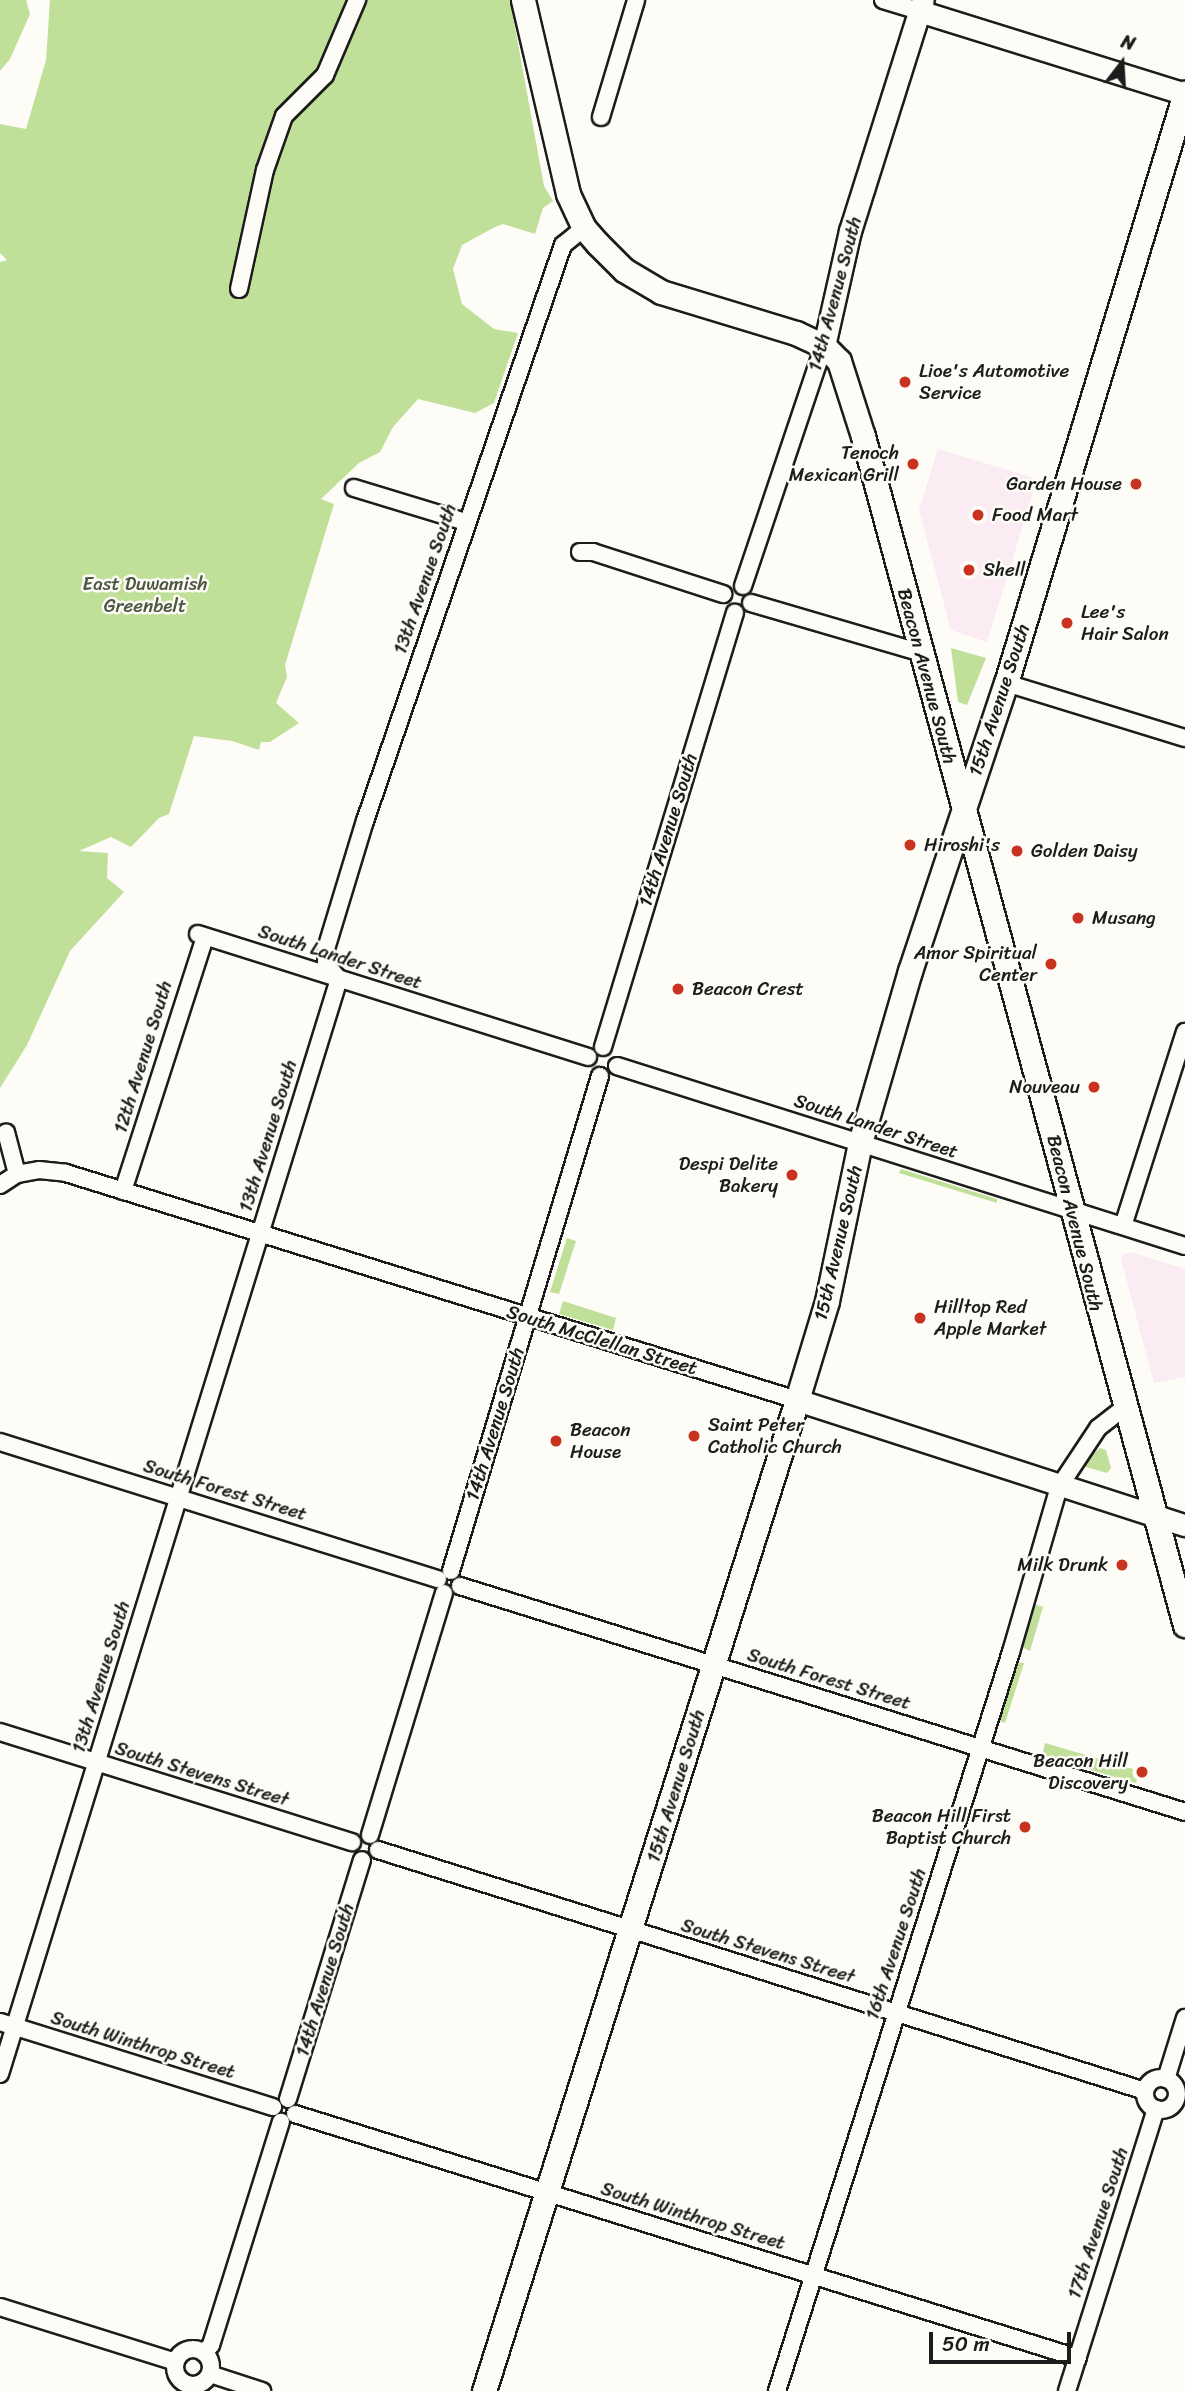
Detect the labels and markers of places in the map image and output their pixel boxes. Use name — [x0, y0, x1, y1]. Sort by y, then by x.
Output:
place label: Lioe's Automotive Service — [919, 360, 1069, 404]
marker: Lioe's Automotive Service — [897, 374, 913, 390]
place label: Tenoch Mexican Grill — [789, 442, 899, 486]
marker: Tenoch Mexican Grill — [905, 456, 921, 472]
place label: Garden House — [1007, 473, 1122, 495]
marker: Garden House — [1128, 476, 1144, 492]
place label: Food Mart — [992, 504, 1078, 526]
marker: Food Mart — [970, 507, 986, 523]
place label: Shell — [983, 559, 1025, 581]
marker: Shell — [961, 562, 977, 578]
place label: Lee's Hair Salon — [1081, 601, 1169, 645]
marker: Lee's Hair Salon — [1059, 615, 1075, 631]
place label: Hiroshi's — [924, 834, 1000, 856]
marker: Hiroshi's — [902, 837, 918, 853]
place label: Golden Daisy — [1031, 840, 1138, 862]
marker: Golden Daisy — [1009, 843, 1025, 859]
place label: Musang — [1092, 907, 1156, 929]
marker: Musang — [1070, 910, 1086, 926]
place label: Amor Spiritual Center — [915, 942, 1037, 986]
marker: Amor Spiritual Center — [1043, 956, 1059, 972]
place label: Beacon Crest — [692, 978, 803, 1000]
marker: Beacon Crest — [670, 981, 686, 997]
place label: Nouveau — [1009, 1076, 1080, 1098]
marker: Nouveau — [1086, 1079, 1102, 1095]
place label: Despi Delite Bakery — [679, 1153, 778, 1197]
marker: Despi Delite Bakery — [784, 1167, 800, 1183]
place label: Hilltop Red Apple Market — [934, 1296, 1047, 1340]
marker: Hilltop Red Apple Market — [912, 1310, 928, 1326]
place label: Saint Peter Catholic Church — [708, 1414, 842, 1458]
place label: Beacon House — [570, 1419, 630, 1463]
marker: Saint Peter Catholic Church — [686, 1428, 702, 1444]
marker: Beacon House — [548, 1433, 564, 1449]
place label: Milk Drunk — [1017, 1554, 1108, 1576]
marker: Milk Drunk — [1114, 1557, 1130, 1573]
place label: Beacon Hill Discovery — [1033, 1750, 1128, 1794]
marker: Beacon Hill Discovery — [1134, 1764, 1150, 1780]
place label: Beacon Hill First Baptist Church — [871, 1805, 1011, 1849]
marker: Beacon Hill First Baptist Church — [1017, 1819, 1033, 1835]

